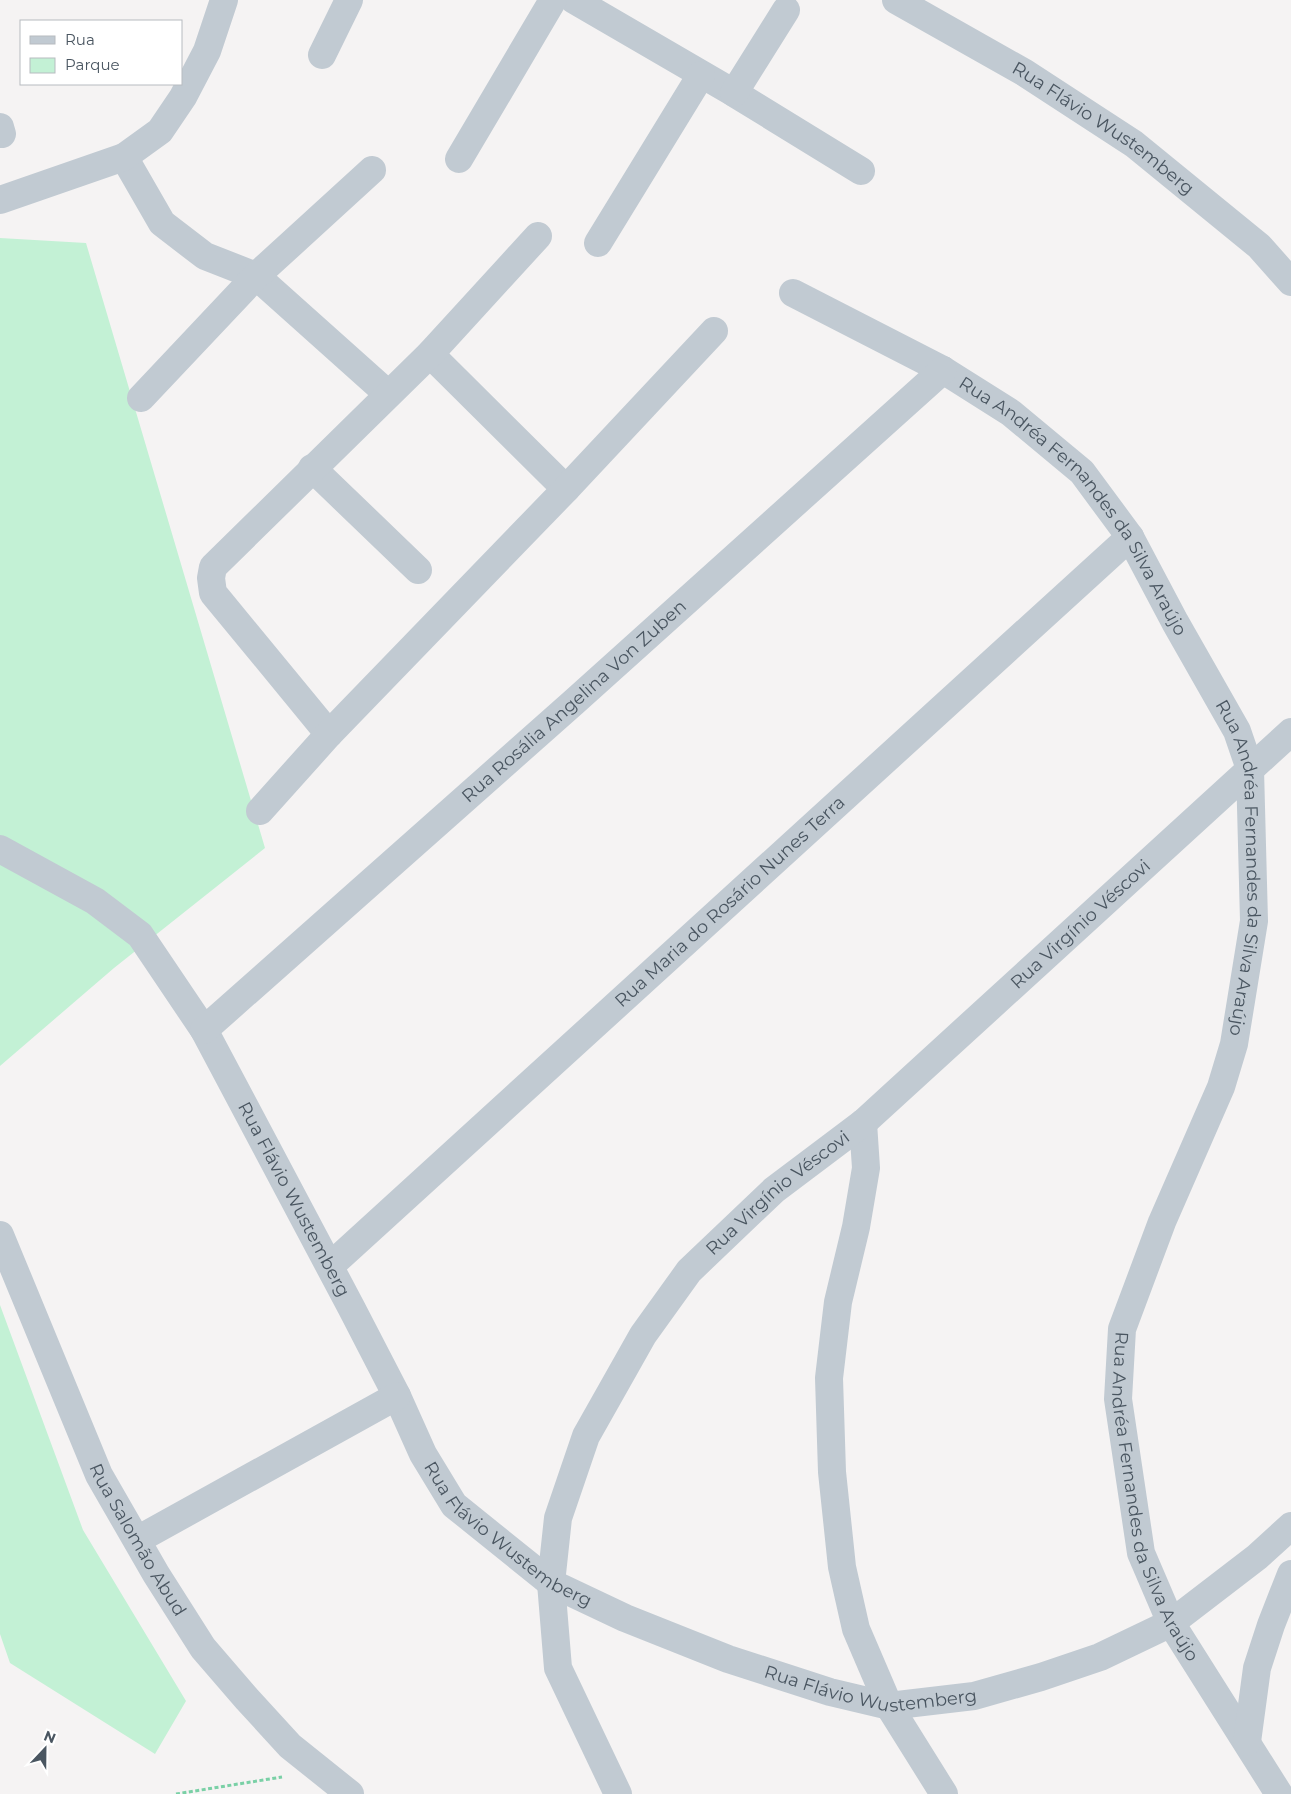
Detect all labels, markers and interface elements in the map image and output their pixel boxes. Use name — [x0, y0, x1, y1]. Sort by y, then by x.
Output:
legend — [20, 20, 182, 85]
text: Rua — [65, 30, 95, 49]
text: Parque — [65, 55, 120, 74]
street label: Rua Flávio Wustemberg — [1008, 57, 1199, 200]
street label: Rua Andréa Fernandes da Silva Araújo — [955, 372, 1192, 640]
street label: Rua Rosália Angelina Von Zuben — [457, 595, 691, 807]
street label: Rua Andréa Fernandes da Silva Araújo — [1211, 696, 1265, 1038]
street label: Rua Maria do Rosário Nunes Terra — [610, 791, 849, 1012]
street label: Rua Virgínio Véscovi — [1006, 855, 1155, 994]
street label: Rua Flávio Wustemberg — [233, 1098, 355, 1301]
street label: Rua Virgínio Véscovi — [701, 1126, 854, 1260]
street label: Rua Andréa Fernandes da Silva Araújo — [1107, 1331, 1203, 1666]
street label: Rua Flávio Wustemberg — [419, 1457, 596, 1612]
street label: Rua Salomão Abud — [84, 1460, 191, 1620]
street label: Rua Flávio Wustemberg — [762, 1660, 978, 1717]
north arrow — [20, 1724, 70, 1774]
text: N — [41, 1726, 58, 1747]

